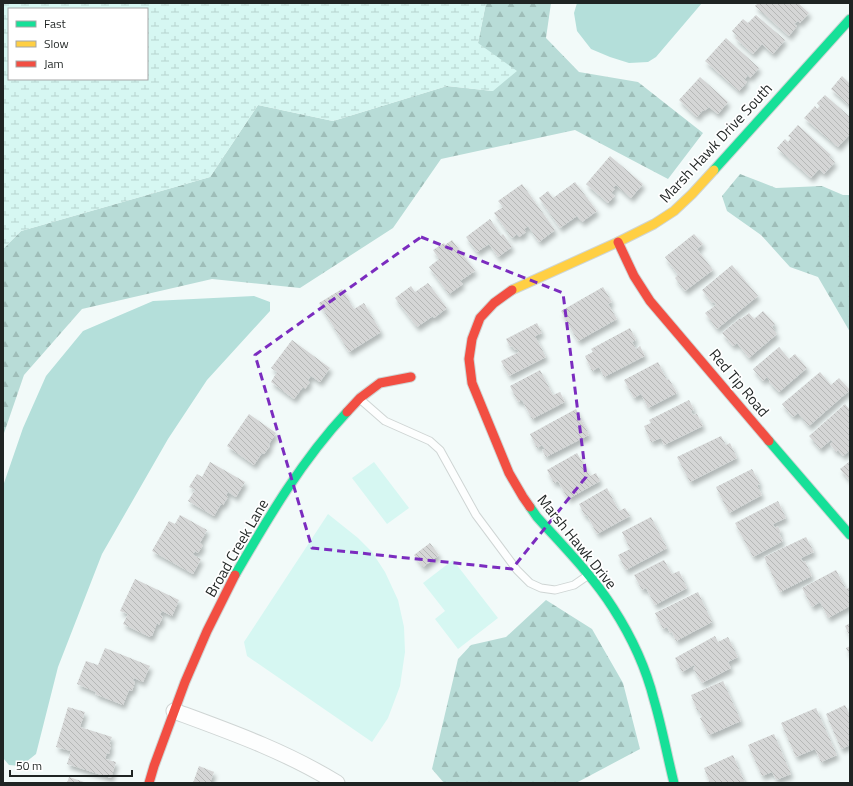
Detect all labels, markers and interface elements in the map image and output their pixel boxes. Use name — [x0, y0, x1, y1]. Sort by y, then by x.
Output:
legend — [8, 8, 148, 80]
text: Fast — [44, 14, 67, 33]
text: Slow — [44, 34, 69, 53]
text: Jam — [44, 54, 64, 73]
street label: Marsh Hawk Drive South — [654, 78, 777, 208]
street label: Red Tip Road — [704, 344, 775, 422]
street label: Marsh Hawk Drive — [532, 489, 623, 594]
street label: Broad Creek Lane — [199, 494, 274, 601]
scale bar — [10, 752, 132, 778]
text: 50 m — [16, 756, 42, 775]

